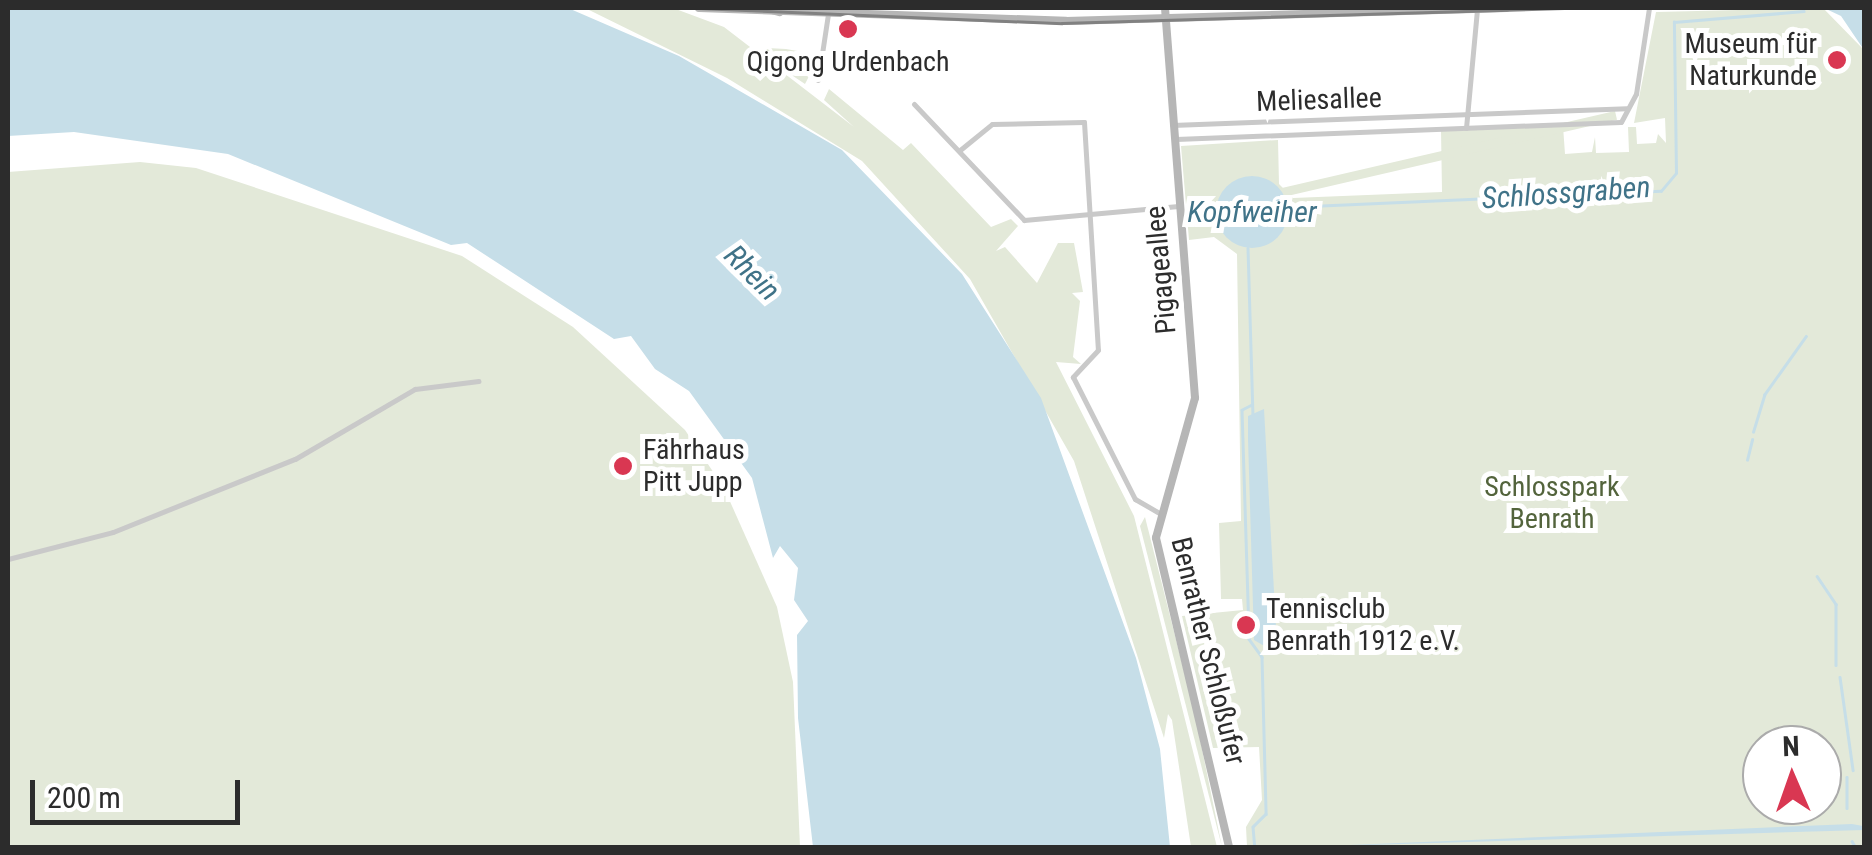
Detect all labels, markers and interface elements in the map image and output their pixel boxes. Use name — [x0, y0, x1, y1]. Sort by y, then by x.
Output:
marker: Qigong Urdenbach — [837, 18, 859, 40]
place label: Museum für Naturkunde — [1684, 27, 1817, 93]
place label: Qigong Urdenbach — [746, 45, 950, 79]
marker: Museum für Naturkunde — [1826, 49, 1848, 71]
street label: Meliesallee — [1256, 81, 1382, 119]
water label: Schlossgraben — [1480, 169, 1652, 217]
water label: Kopfweiher — [1187, 194, 1317, 230]
street label: Pigageallee — [1139, 204, 1183, 336]
water label: Rhein — [717, 238, 787, 308]
place label: Fährhaus Pitt Jupp — [643, 433, 745, 499]
marker: Fährhaus Pitt Jupp — [612, 455, 634, 477]
park label: Schlosspark Benrath — [1484, 470, 1620, 536]
street label: Benrather Schloßufer — [1164, 534, 1252, 768]
place label: Tennisclub Benrath 1912 e.V. — [1266, 592, 1460, 658]
marker: Tennisclub Benrath 1912 e.V. — [1235, 614, 1257, 636]
north arrow — [1742, 725, 1842, 825]
text: N — [1782, 730, 1800, 763]
scale bar — [35, 760, 245, 822]
text: 200 m — [47, 780, 121, 815]

